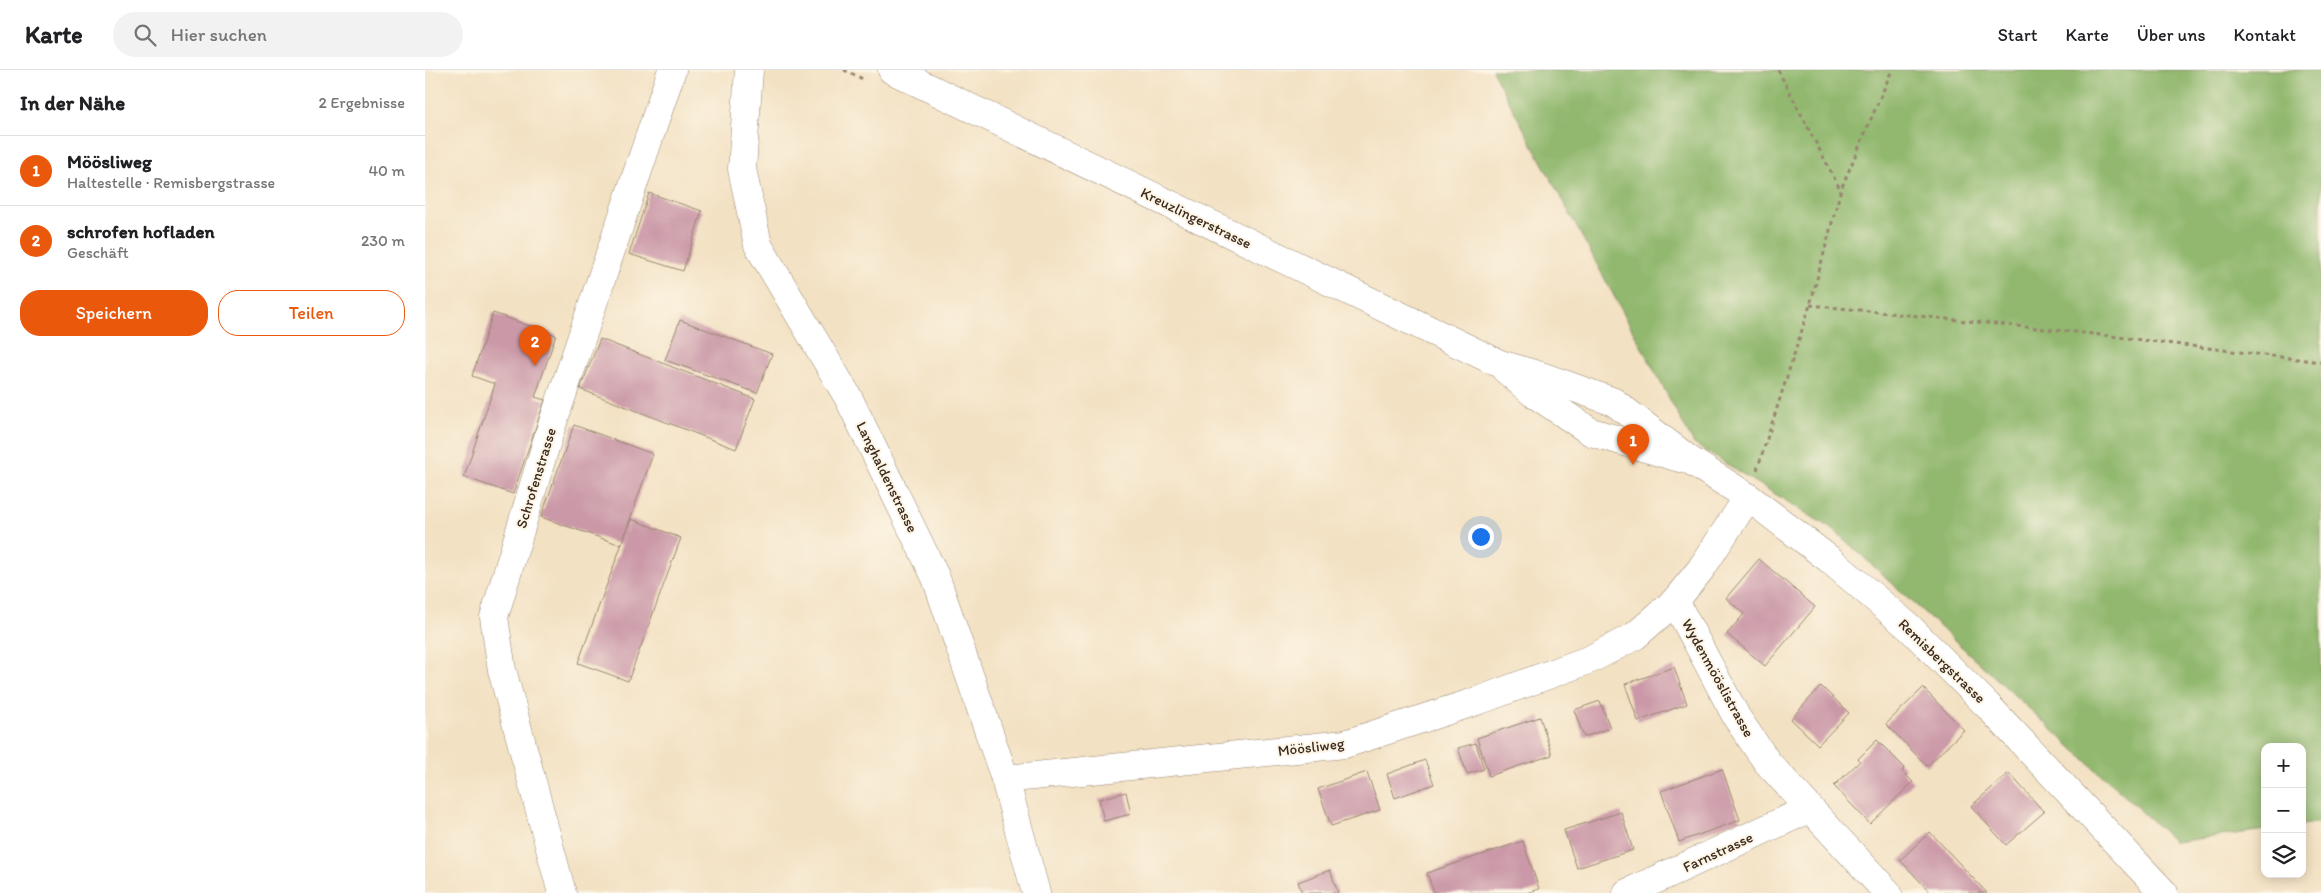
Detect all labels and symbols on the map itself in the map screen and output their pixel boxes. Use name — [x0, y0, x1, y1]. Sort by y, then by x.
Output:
street label: Kreuzlingerstrasse — [1138, 183, 1254, 253]
pin: 2 — [519, 325, 551, 366]
street label: Langhaldenstrasse — [852, 419, 922, 535]
pin: 1 — [1617, 424, 1649, 465]
street label: Schrofenstrasse — [512, 426, 560, 530]
your location — [1468, 524, 1494, 550]
street label: Remisbergstrasse — [1895, 615, 1989, 707]
street label: Wydenmööslistrasse — [1678, 616, 1758, 740]
street label: Möösliweg — [1277, 734, 1346, 760]
street label: Farnstrasse — [1680, 828, 1756, 876]

